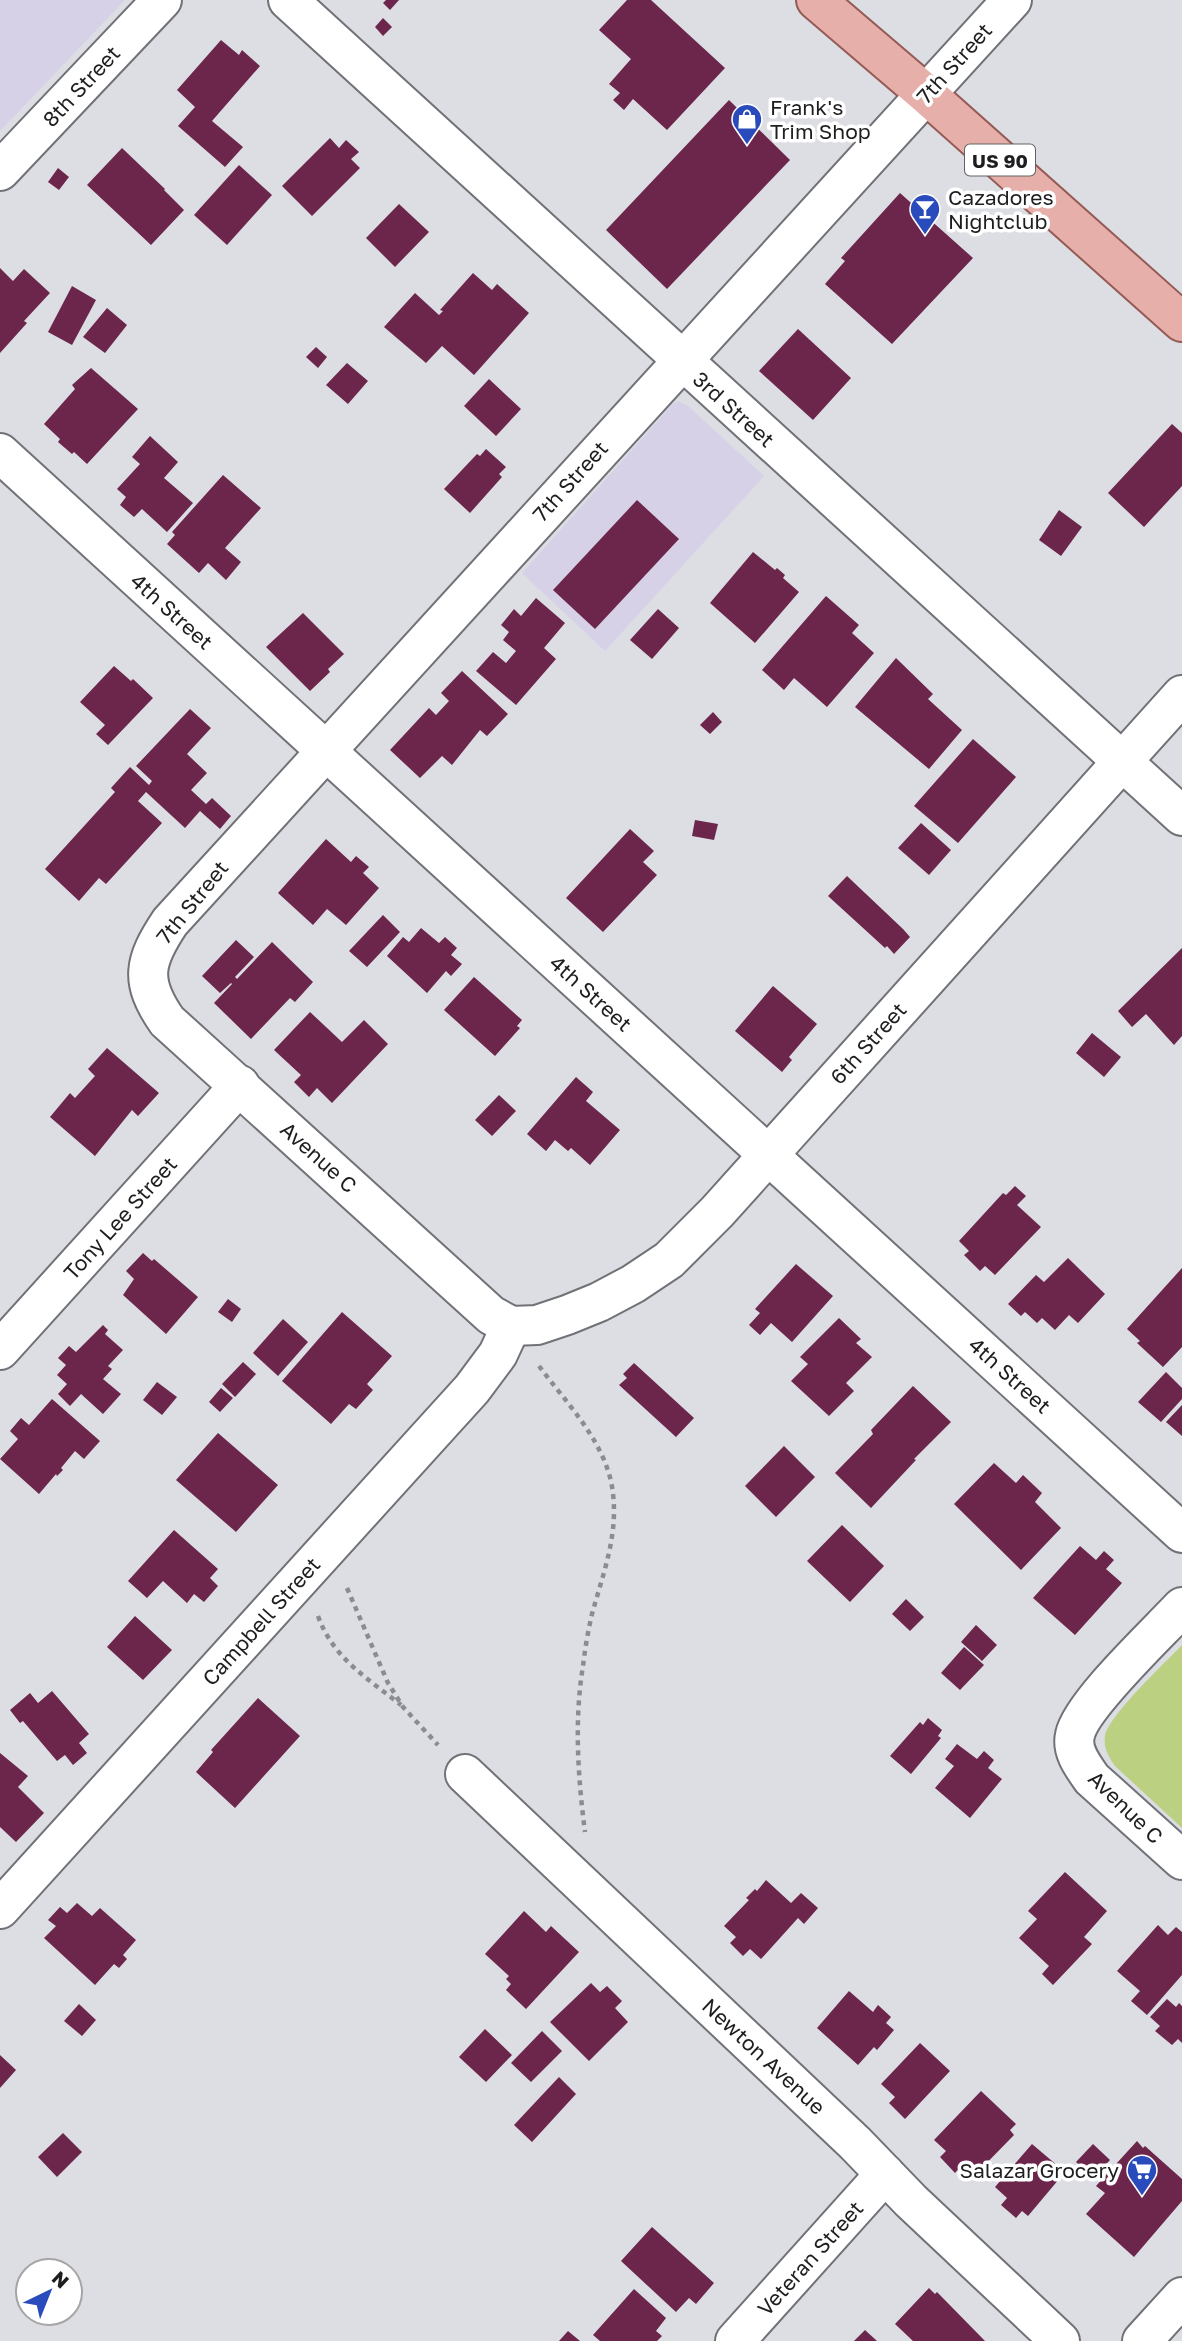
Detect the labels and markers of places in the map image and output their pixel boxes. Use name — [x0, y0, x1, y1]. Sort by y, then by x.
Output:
place label: Frank's Trim Shop — [770, 94, 871, 144]
shop icon: Frank's Trim Shop — [730, 102, 764, 146]
place label: Cazadores Nightclub — [948, 184, 1054, 234]
bar icon: Cazadores Nightclub — [908, 192, 942, 236]
supermarket icon: Salazar Grocery — [1125, 2153, 1159, 2197]
place label: Salazar Grocery — [960, 2157, 1119, 2183]

